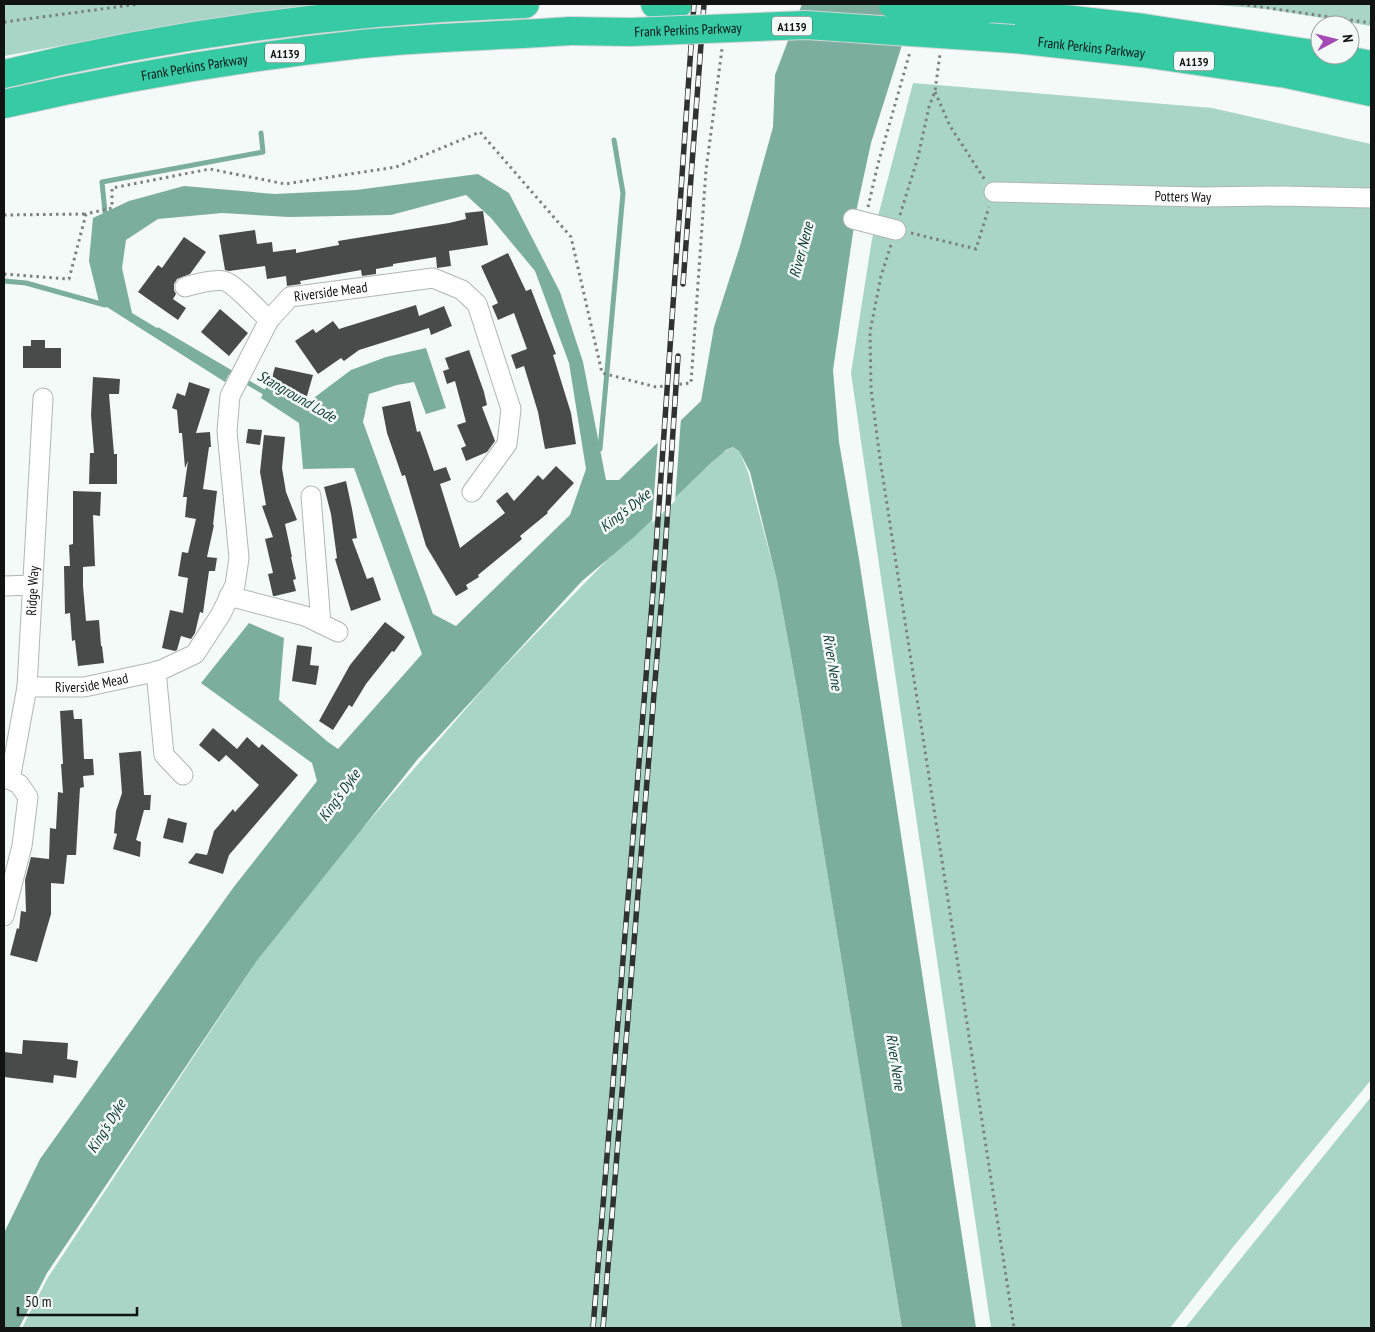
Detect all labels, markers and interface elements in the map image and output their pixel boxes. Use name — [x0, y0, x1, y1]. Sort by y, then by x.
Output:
north arrow — [1310, 15, 1360, 65]
road number: A1139 — [772, 16, 812, 36]
street label: Frank Perkins Parkway — [634, 19, 743, 41]
street label: Frank Perkins Parkway — [1037, 33, 1147, 62]
text: N — [1339, 34, 1357, 43]
road number: A1139 — [265, 44, 305, 62]
street label: Frank Perkins Parkway — [140, 50, 249, 85]
road number: A1139 — [1174, 51, 1214, 70]
street label: Potters Way — [1154, 187, 1212, 206]
water label: River Nene — [784, 219, 818, 280]
street label: Riverside Mead — [293, 278, 368, 305]
water label: Stanground Lode — [254, 366, 340, 427]
water label: King's Dyke — [596, 484, 655, 536]
street label: Ridge Way — [22, 564, 43, 616]
water label: River Nene — [819, 632, 847, 692]
street label: Riverside Mead — [55, 669, 130, 696]
water label: King's Dyke — [314, 765, 365, 824]
water label: River Nene — [882, 1032, 910, 1092]
water label: King's Dyke — [82, 1095, 130, 1156]
scale bar — [18, 1284, 136, 1316]
text: 50 m — [25, 1292, 51, 1311]

